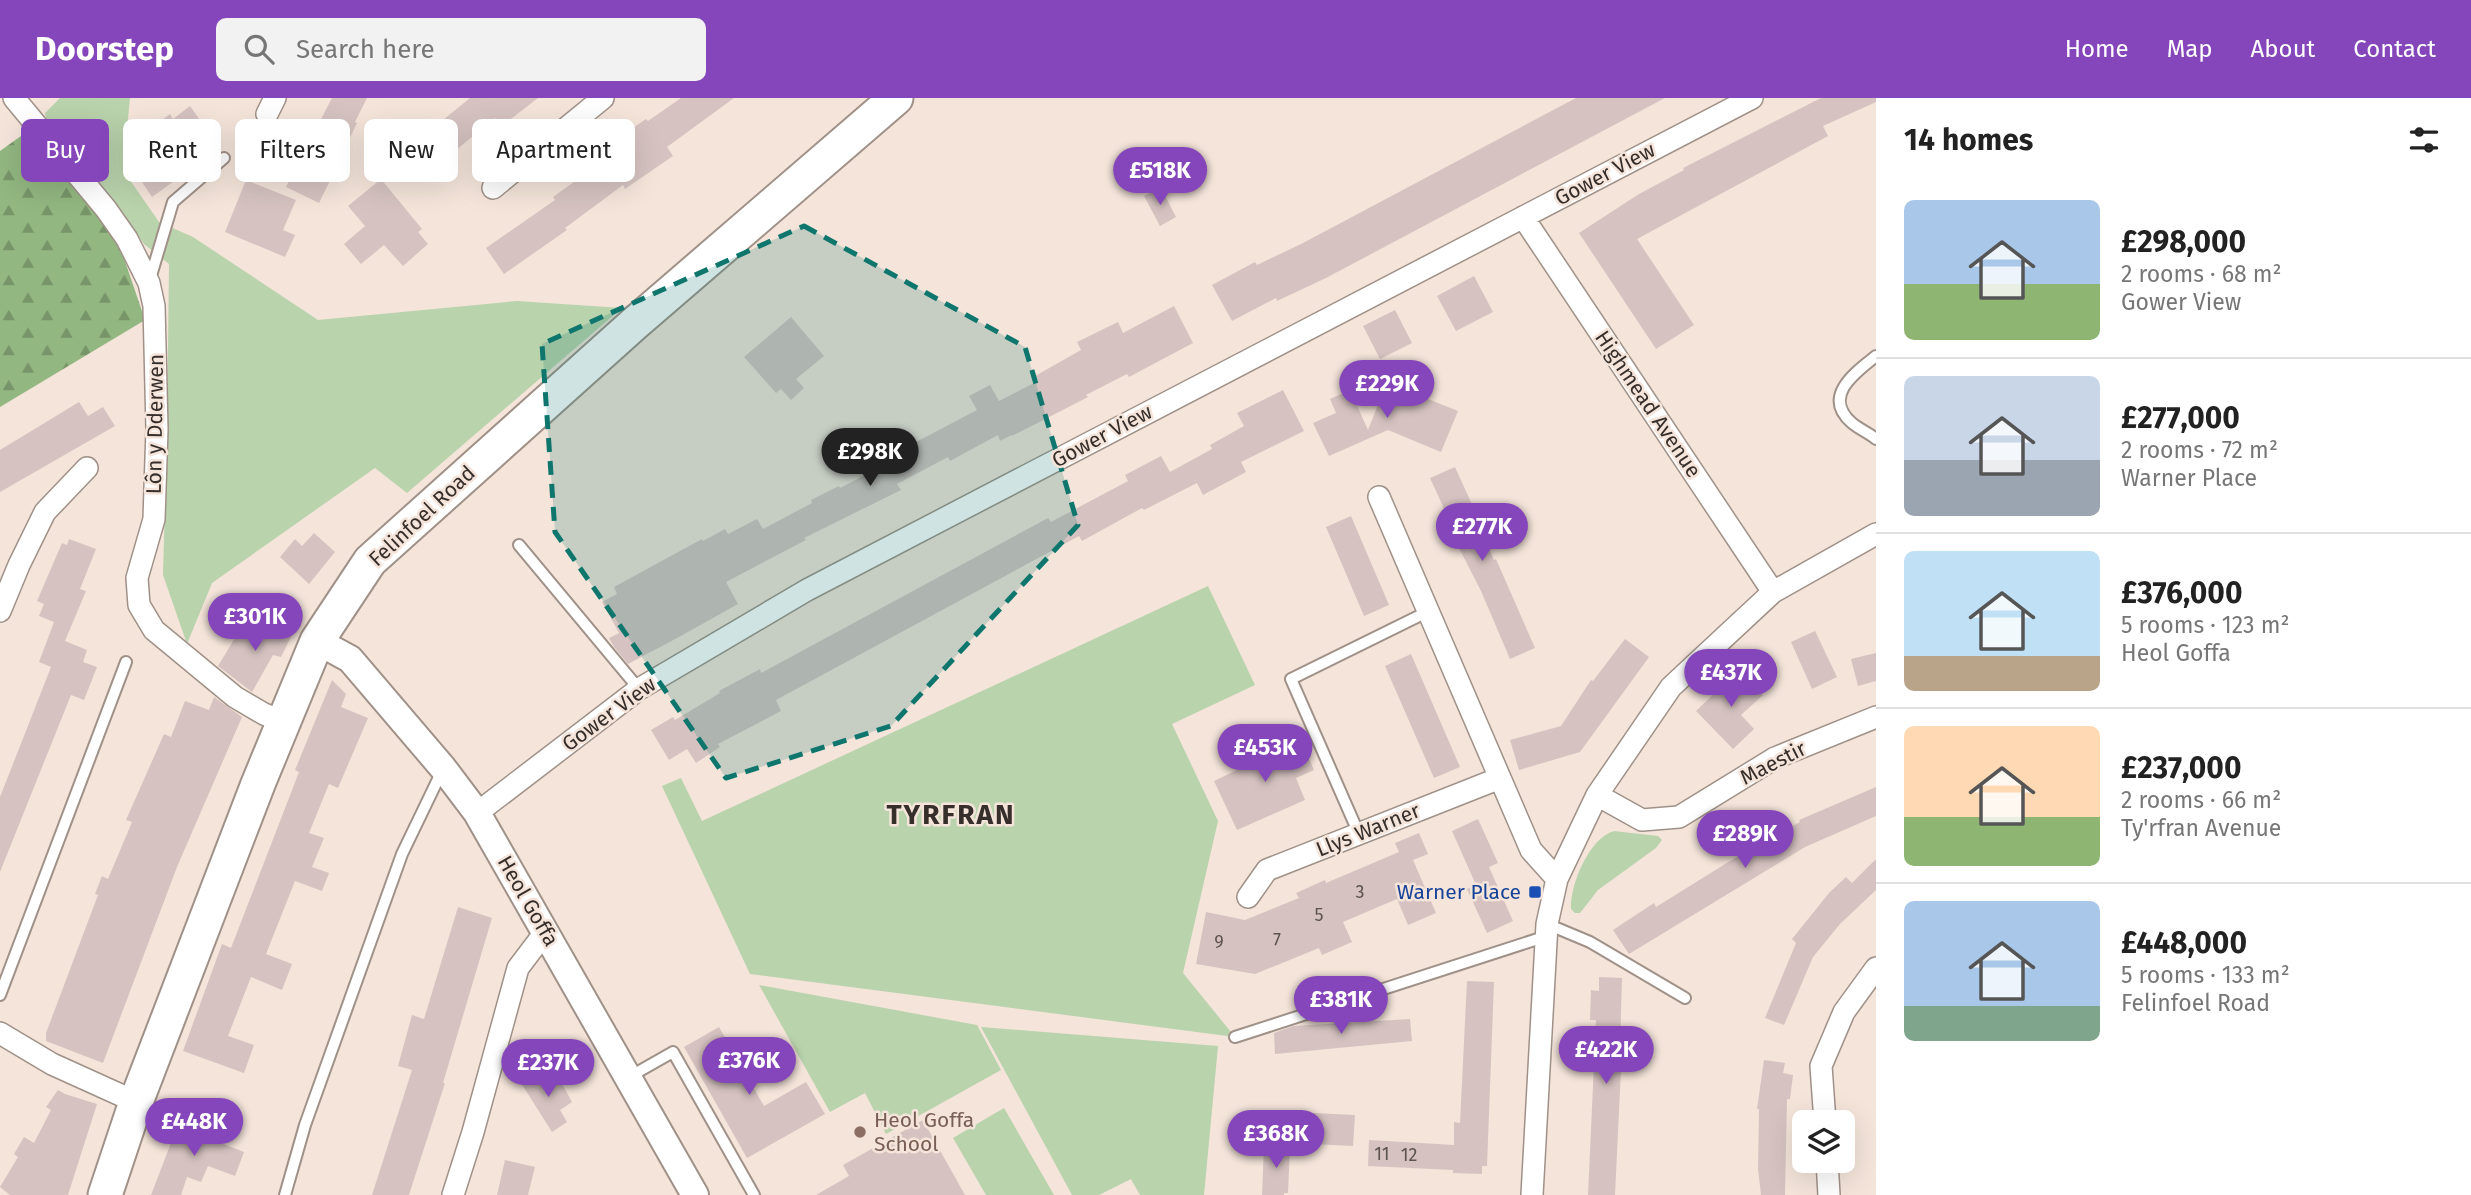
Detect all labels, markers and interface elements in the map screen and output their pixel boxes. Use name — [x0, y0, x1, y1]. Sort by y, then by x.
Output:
search box — [216, 18, 706, 81]
text: Doorstep — [35, 29, 174, 69]
icon: search — [240, 30, 278, 68]
text: Search here — [296, 34, 435, 65]
text: Home — [2065, 35, 2129, 63]
text: Map — [2167, 35, 2213, 63]
text: About — [2251, 35, 2315, 63]
text: Contact — [2353, 35, 2436, 63]
chip: Buy — [21, 119, 109, 182]
chip: Rent — [123, 119, 221, 182]
chip: Filters — [235, 119, 350, 182]
chip: New — [364, 119, 458, 182]
chip: Apartment — [472, 119, 635, 182]
icon: filters — [2405, 121, 2443, 159]
text: 14 homes — [1904, 122, 2033, 158]
street label: Gower View — [1550, 137, 1660, 211]
pin: £518K — [1111, 148, 1209, 207]
text: £518K — [1129, 156, 1191, 184]
text: £298,000 — [2121, 224, 2246, 260]
icon: home — [1960, 228, 2044, 312]
text: 2 rooms · 68 m² — [2121, 260, 2282, 288]
text: Gower View — [2121, 288, 2241, 316]
street label: Highmead Avenue — [1589, 325, 1707, 483]
street label: Lôn y Dderwen — [141, 354, 169, 494]
pin: £229K — [1338, 360, 1436, 420]
text: £229K — [1355, 369, 1419, 397]
street label: Gower View — [1047, 399, 1157, 473]
text: £277,000 — [2121, 400, 2240, 436]
icon: home — [1960, 404, 2044, 488]
pin: £298K — [821, 428, 919, 488]
text: 2 rooms · 72 m² — [2121, 436, 2278, 464]
text: £298K — [838, 437, 902, 465]
street label: Felinfoel Road — [363, 460, 481, 572]
text: Warner Place — [2121, 464, 2257, 492]
pin: £277K — [1433, 504, 1531, 563]
text: £277K — [1452, 512, 1512, 540]
text: £376,000 — [2121, 575, 2242, 611]
icon: home — [1960, 579, 2044, 663]
pin: £301K — [206, 594, 304, 653]
text: £301K — [224, 602, 286, 630]
text: 5 rooms · 123 m² — [2121, 611, 2289, 639]
text: Heol Goffa — [2121, 639, 2231, 667]
pin: £437K — [1682, 650, 1780, 709]
text: £437K — [1700, 658, 1762, 686]
street label: Gower View — [557, 671, 661, 757]
pin: £453K — [1216, 724, 1314, 784]
text: £453K — [1233, 733, 1297, 761]
street label: Maestir — [1736, 735, 1810, 791]
text: £237,000 — [2121, 750, 2241, 786]
icon: home — [1960, 754, 2044, 838]
text: 2 rooms · 66 m² — [2121, 786, 2281, 814]
street label: Llys Warner — [1312, 797, 1424, 863]
district label: TYRFRAN — [886, 798, 1016, 831]
pin: £289K — [1696, 810, 1794, 870]
text: Ty'rfran Avenue — [2121, 814, 2281, 842]
text: £289K — [1713, 819, 1777, 847]
street label: Heol Goffa — [492, 851, 564, 951]
place label: Warner Place — [1397, 879, 1521, 905]
house number: 3 — [1356, 881, 1364, 903]
marker: Warner Place — [1527, 884, 1543, 900]
house number: 5 — [1314, 904, 1324, 926]
text: £448,000 — [2121, 925, 2247, 961]
house number: 7 — [1273, 929, 1281, 951]
icon: home — [1960, 929, 2044, 1013]
house number: 9 — [1214, 931, 1224, 953]
text: 5 rooms · 133 m² — [2121, 961, 2290, 989]
pin: £381K — [1292, 976, 1390, 1036]
text: £381K — [1310, 985, 1372, 1013]
text: Felinfoel Road — [2121, 989, 2270, 1017]
pin: £422K — [1557, 1026, 1655, 1086]
text: £422K — [1575, 1035, 1637, 1063]
pin: £376K — [700, 1038, 798, 1097]
pin: £237K — [499, 1040, 597, 1099]
text: £376K — [718, 1046, 780, 1074]
text: £237K — [517, 1048, 579, 1076]
pin: £448K — [145, 1098, 243, 1158]
text: £448K — [161, 1107, 227, 1135]
place label: Heol Goffa School — [874, 1107, 974, 1157]
pin: £368K — [1227, 1110, 1325, 1170]
map controls — [1792, 1110, 1855, 1173]
button: layers — [1792, 1110, 1855, 1173]
text: £368K — [1243, 1119, 1309, 1147]
marker: Heol Goffa School — [852, 1124, 868, 1140]
house number: 11 — [1374, 1143, 1390, 1165]
house number: 12 — [1401, 1144, 1417, 1166]

